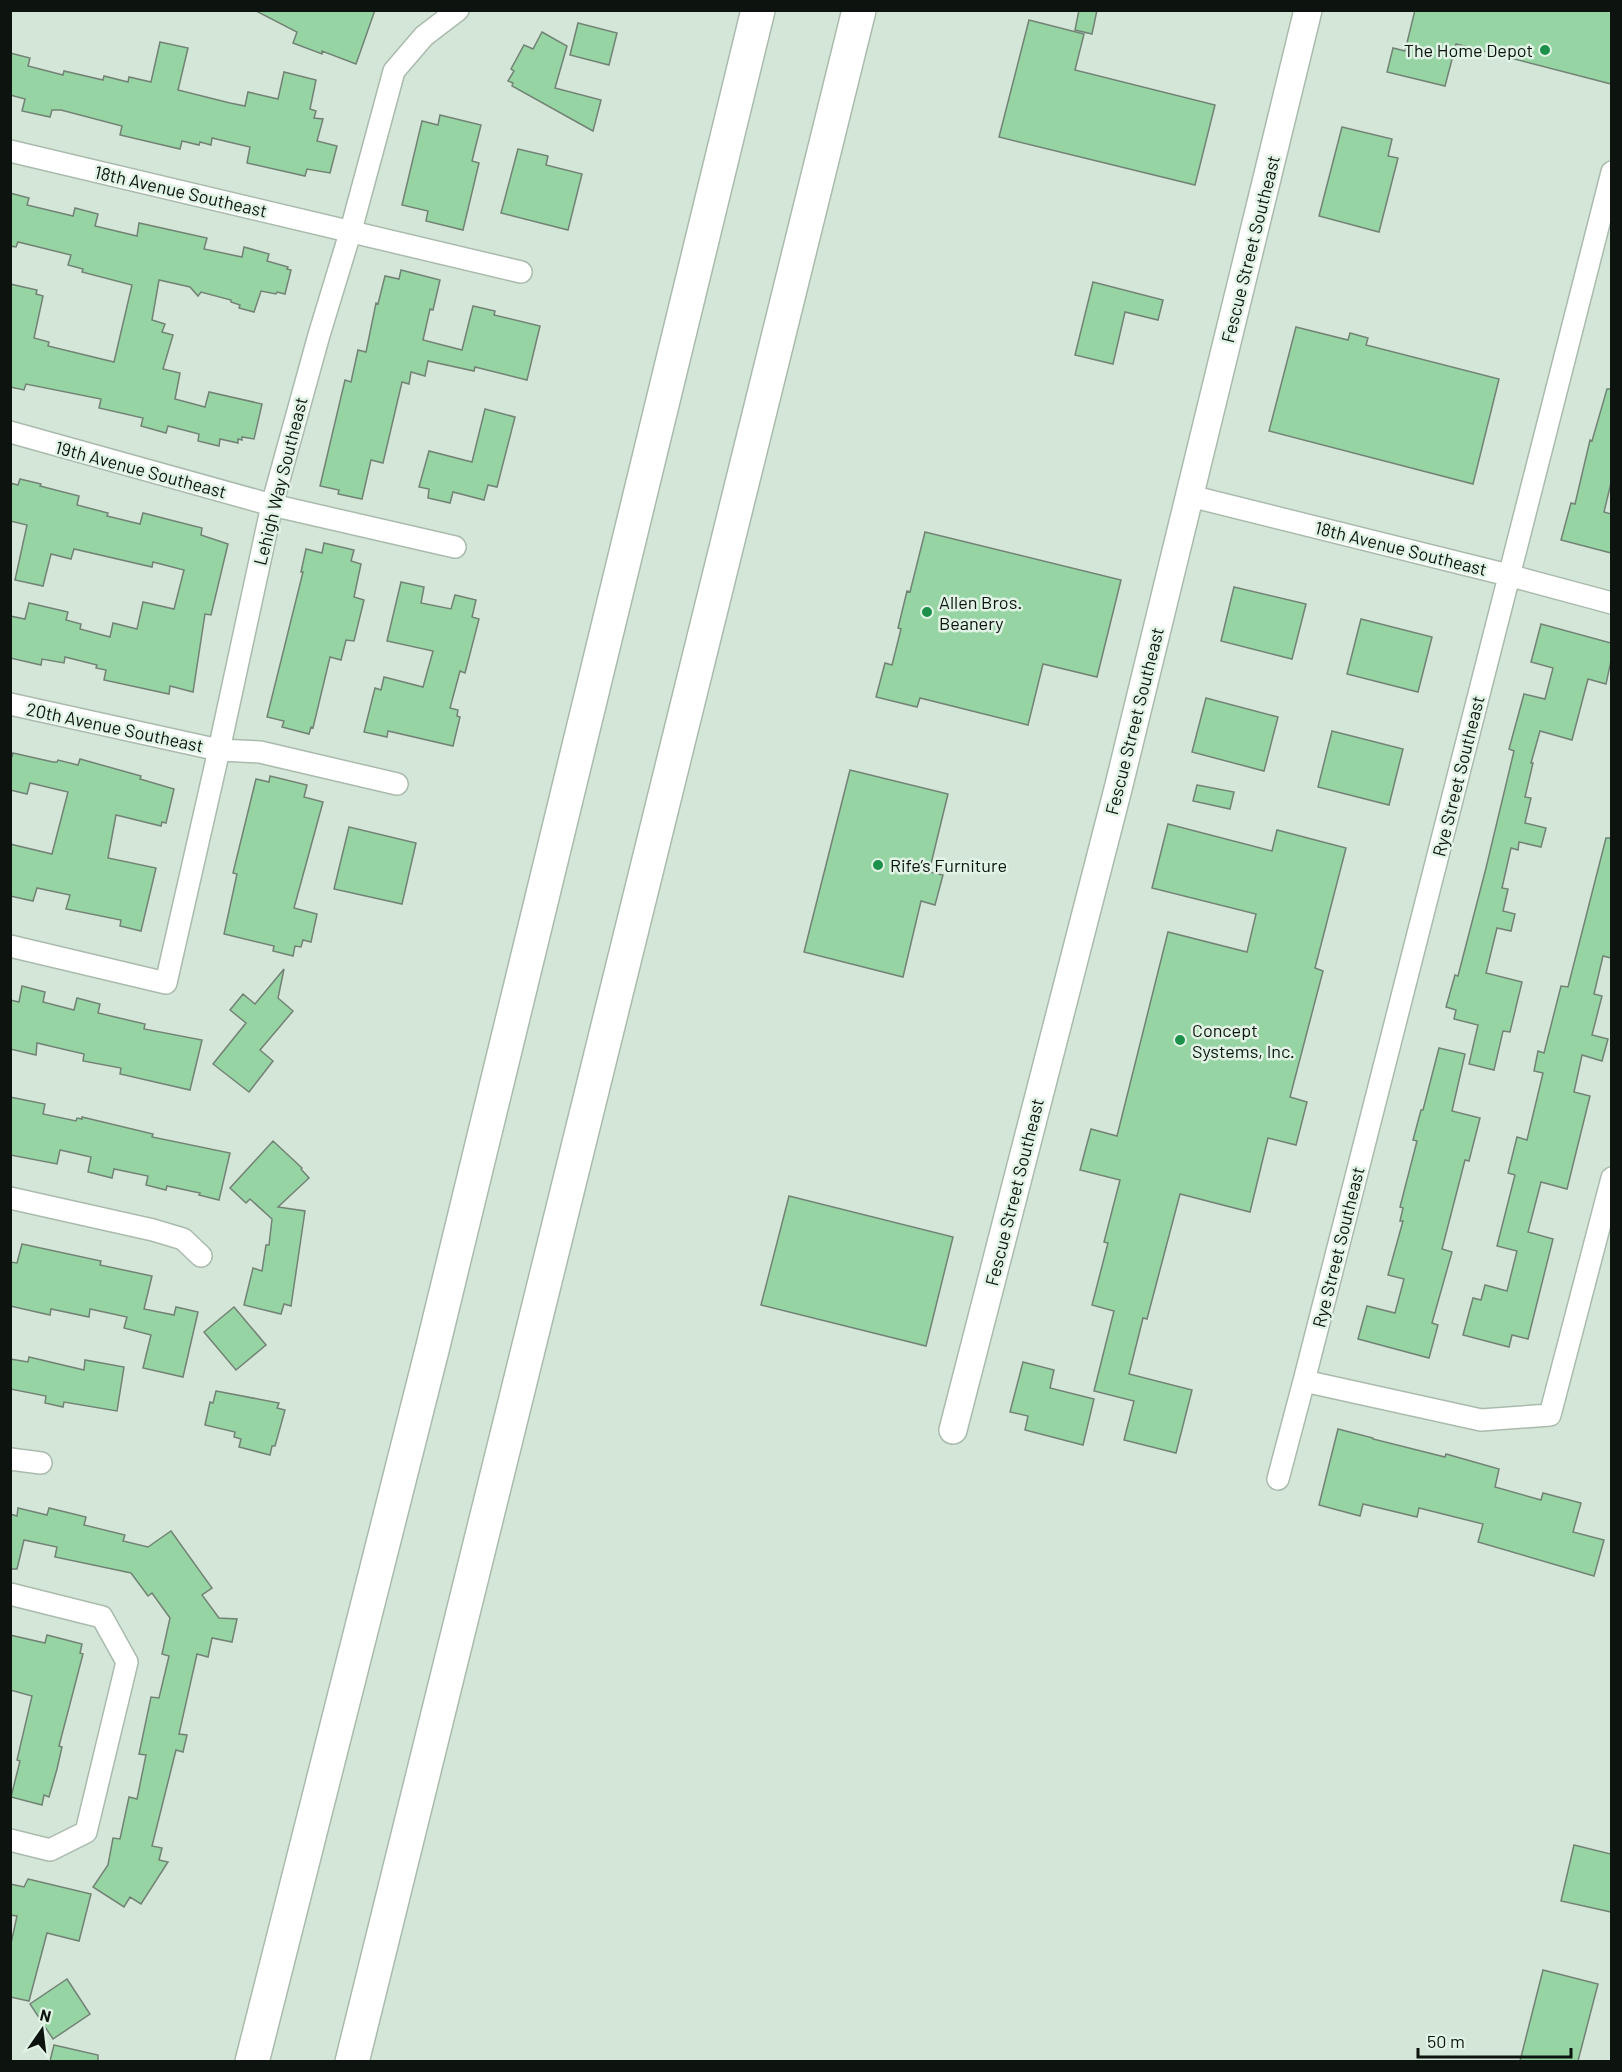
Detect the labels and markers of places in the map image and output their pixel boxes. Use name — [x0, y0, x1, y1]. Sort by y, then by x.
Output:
place label: The Home Depot — [1404, 39, 1533, 61]
marker: The Home Depot — [1538, 43, 1552, 57]
place label: Allen Bros. Beanery — [939, 591, 1022, 634]
marker: Allen Bros. Beanery — [920, 605, 934, 619]
place label: Rife’s Furniture — [890, 854, 1007, 876]
marker: Rife’s Furniture — [871, 858, 885, 872]
place label: Concept Systems, Inc. — [1192, 1019, 1295, 1062]
marker: Concept Systems, Inc. — [1173, 1033, 1187, 1047]

